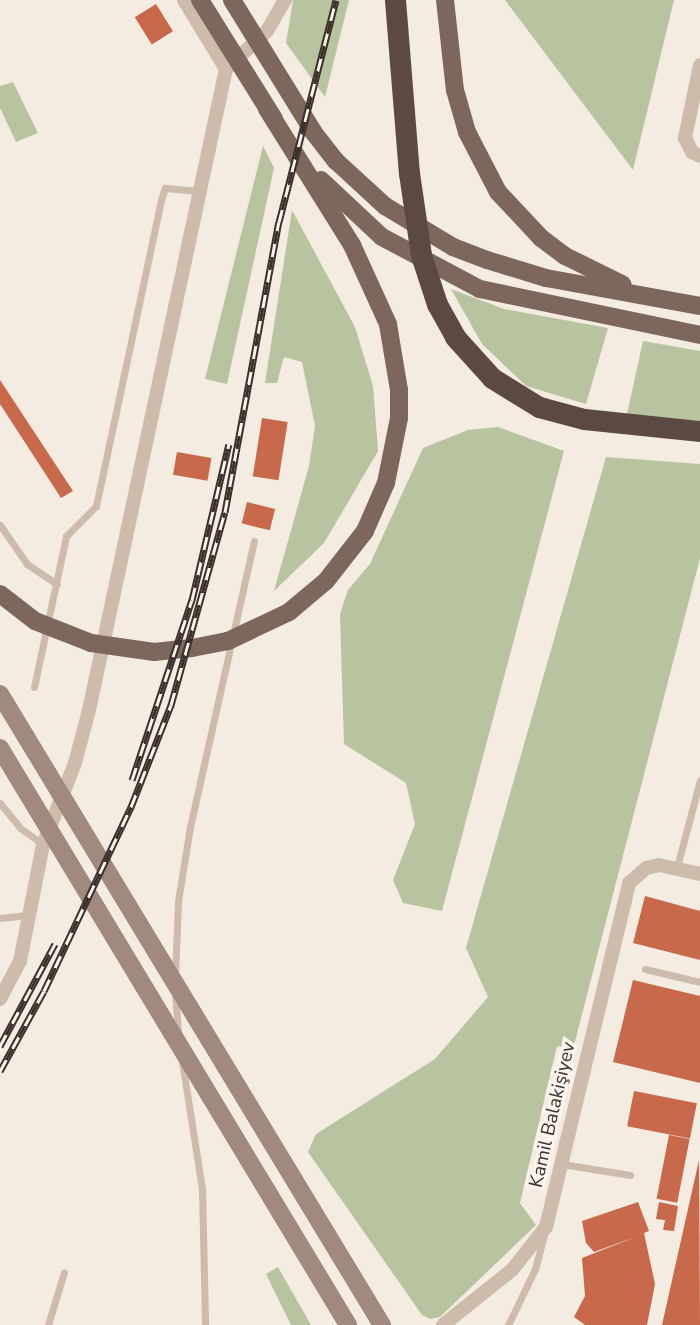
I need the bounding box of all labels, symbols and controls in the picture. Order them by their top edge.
street label: Kamil Balakişiyev [525,1040,581,1190]

